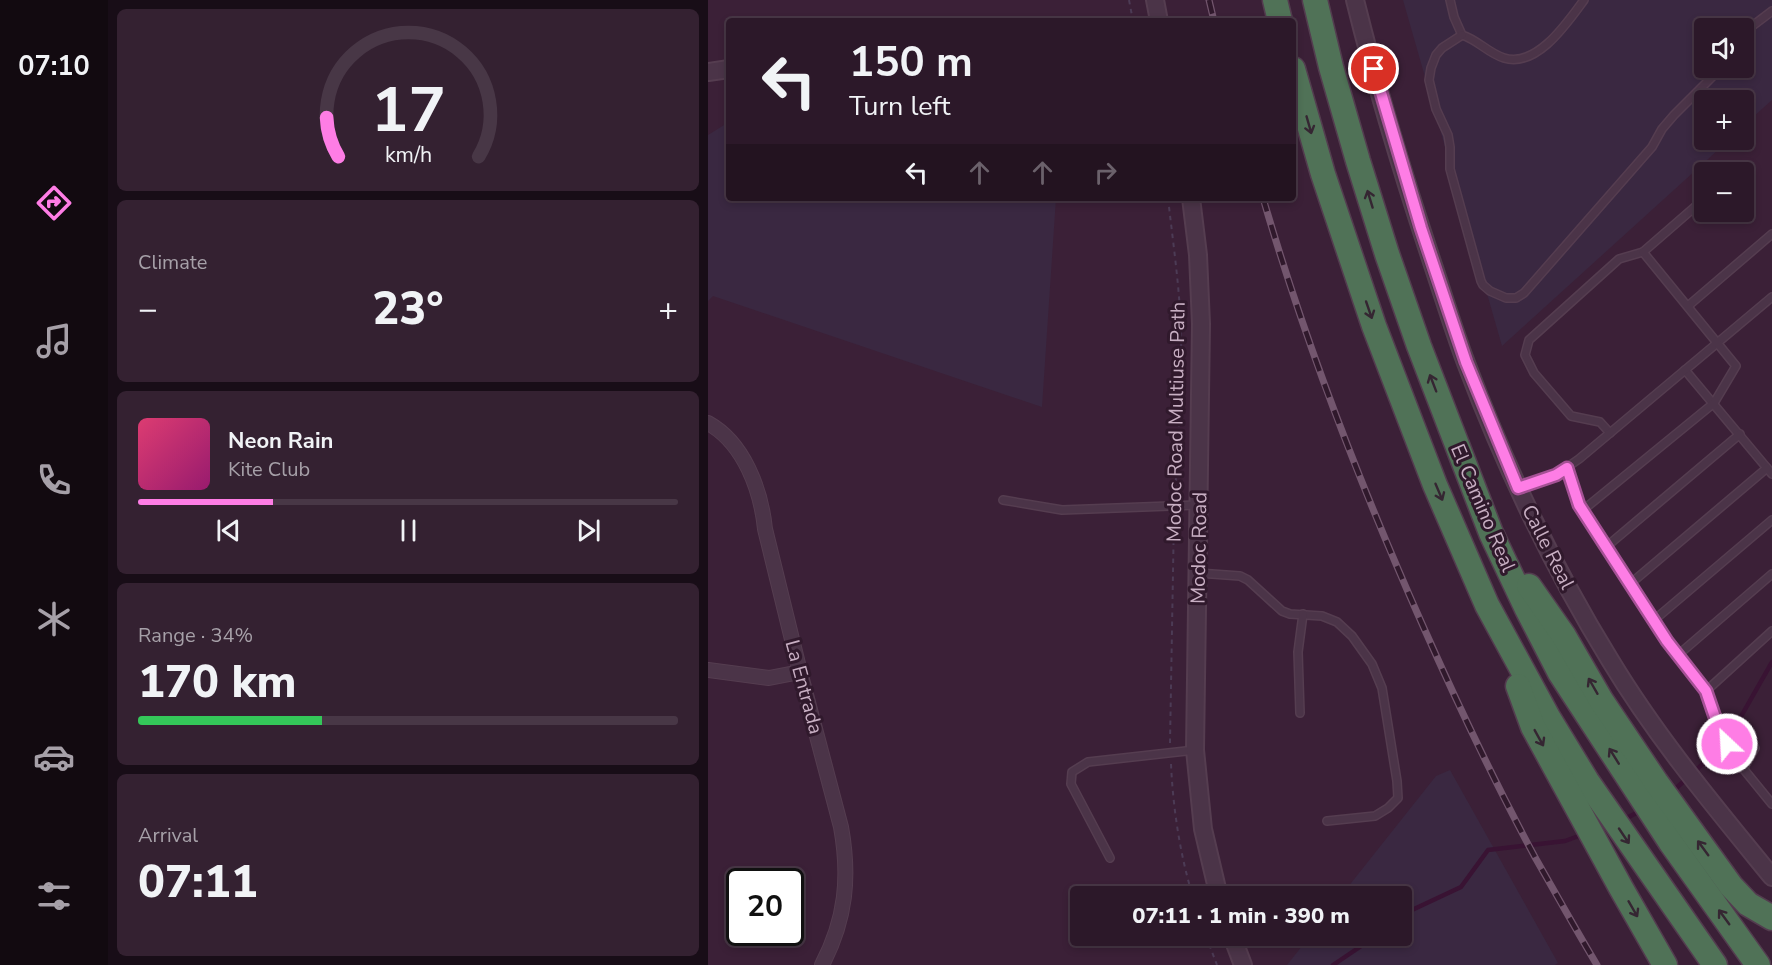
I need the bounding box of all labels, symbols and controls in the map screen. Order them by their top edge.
map controls [1694,18,1754,222]
button: sound [1694,18,1754,78]
text: 150 m [849,34,973,91]
icon: left [750,42,828,120]
pin [1348,43,1399,94]
text: 07:10 [18,48,90,85]
icon: arrive [1357,52,1390,85]
text: 17 [371,68,445,153]
text: Turn left [849,88,950,125]
button: + [1694,90,1754,150]
one-way arrow [1304,115,1315,134]
text: km/h [384,140,432,170]
icon: left [900,156,933,189]
icon: ahead [963,156,996,189]
icon: ahead [1026,156,1059,189]
icon: right [1089,156,1122,189]
button: − [1694,162,1754,222]
icon: directions [33,182,75,224]
one-way arrow [1363,190,1374,209]
text: Climate [138,249,207,276]
text: 23° [372,279,444,340]
text: − [138,287,158,332]
text: + [658,287,678,332]
one-way arrow [1365,300,1376,319]
street label: Modoc Road Multiuse Path [1160,302,1192,542]
icon: music [33,320,75,362]
one-way arrow [1426,374,1437,393]
text: Neon Rain [228,426,333,456]
street label: El Camino Real [1444,440,1522,576]
text: Kite Club [228,456,310,483]
icon: phone [33,459,75,501]
one-way arrow [1434,483,1445,501]
street label: Modoc Road [1185,492,1213,604]
street label: Calle Real [1515,500,1581,594]
icon: previous [212,514,245,547]
icon: pause [392,514,425,547]
icon: next [572,514,605,547]
icon: climate [33,598,75,640]
text: Range · 34% [138,622,253,649]
street label: La Entrada [778,637,830,737]
text: 170 km [138,652,297,713]
one-way arrow [1587,678,1598,696]
position arrow [1695,712,1759,776]
one-way arrow [1533,729,1545,746]
icon: car [33,736,75,778]
one-way arrow [1608,748,1620,765]
text: Arrival [138,822,198,849]
one-way arrow [1618,827,1630,843]
one-way arrow [1697,840,1709,856]
text: 07:11 [138,852,258,913]
speed limit sign: 20 [726,868,804,946]
icon: filters [33,875,75,917]
one-way arrow [1627,900,1639,917]
text: 07:11 · 1 min · 390 m [1132,901,1350,931]
one-way arrow [1718,910,1730,926]

